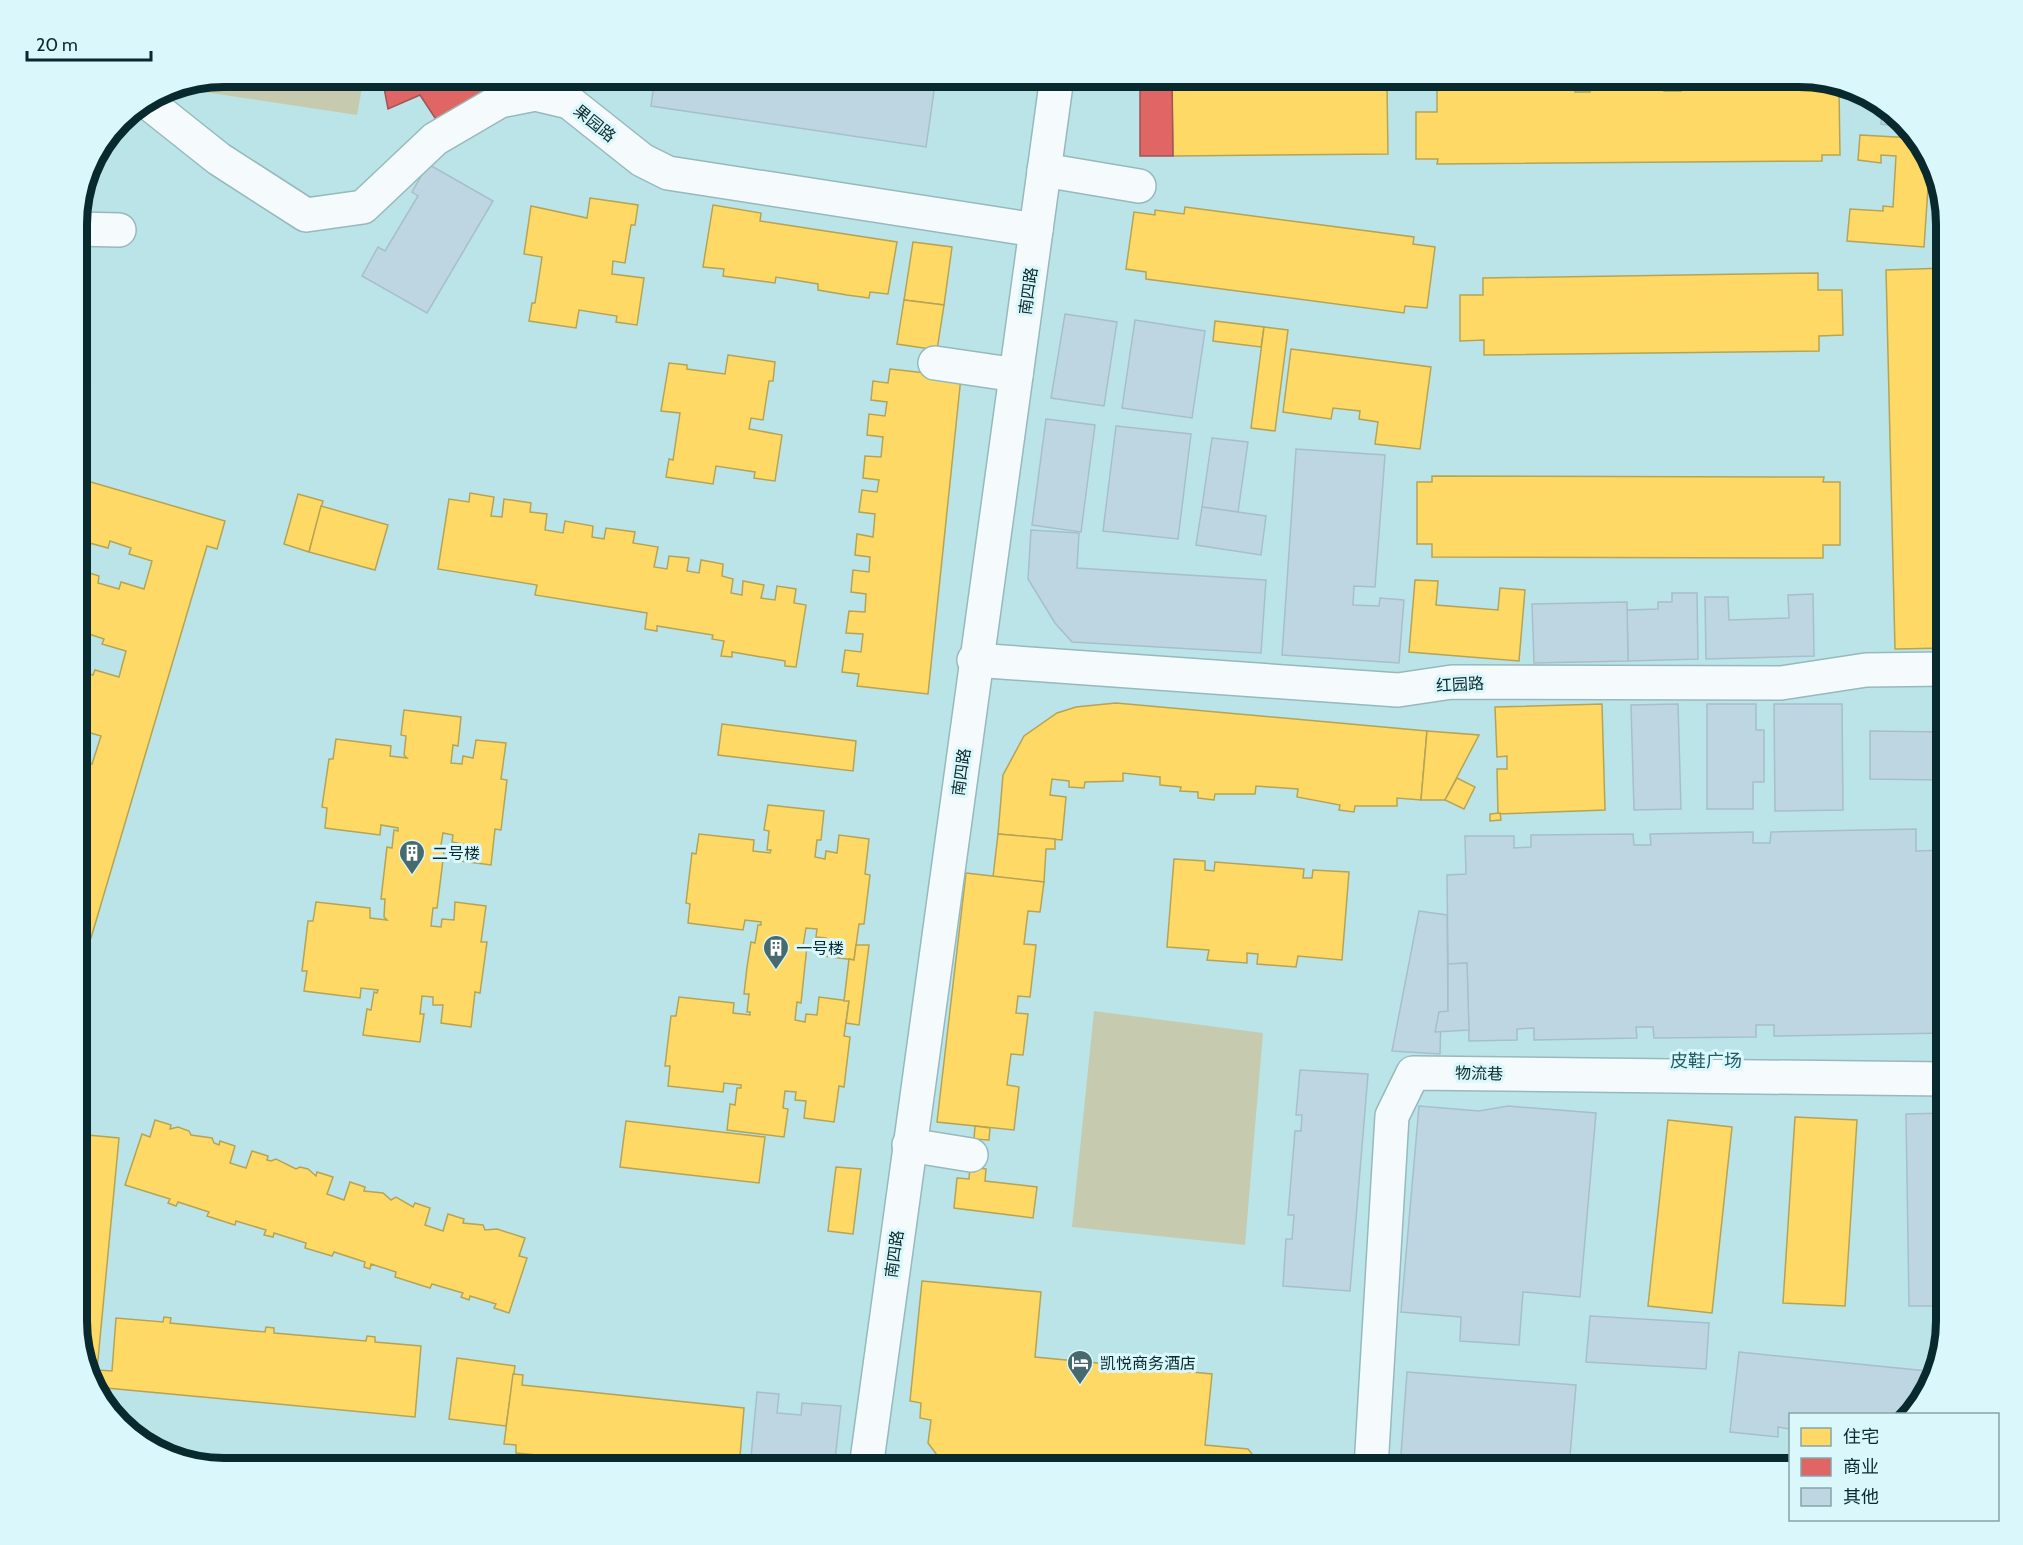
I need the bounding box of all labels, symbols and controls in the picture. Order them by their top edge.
scale bar [27,24,152,62]
text: 20 m [36,34,78,56]
street label: 果园路 [570,101,619,146]
street label: 南四路 [1016,266,1041,316]
street label: 红园路 [1436,674,1484,695]
street label: 南四路 [949,747,974,797]
building icon: 二号楼 [397,838,427,876]
place label: 二号楼 [432,844,480,863]
building icon: 一号楼 [761,933,791,971]
place label: 一号楼 [796,939,844,958]
district label: 皮鞋广场 [1670,1050,1742,1072]
street label: 物流巷 [1455,1064,1503,1083]
street label: 南四路 [882,1229,907,1279]
hotel icon: 凯悦商务酒店 [1065,1348,1095,1386]
place label: 凯悦商务酒店 [1100,1354,1196,1373]
legend [1789,1413,1999,1521]
text: 住宅 [1843,1426,1879,1448]
text: 商业 [1843,1456,1879,1478]
text: 其他 [1843,1486,1879,1508]

